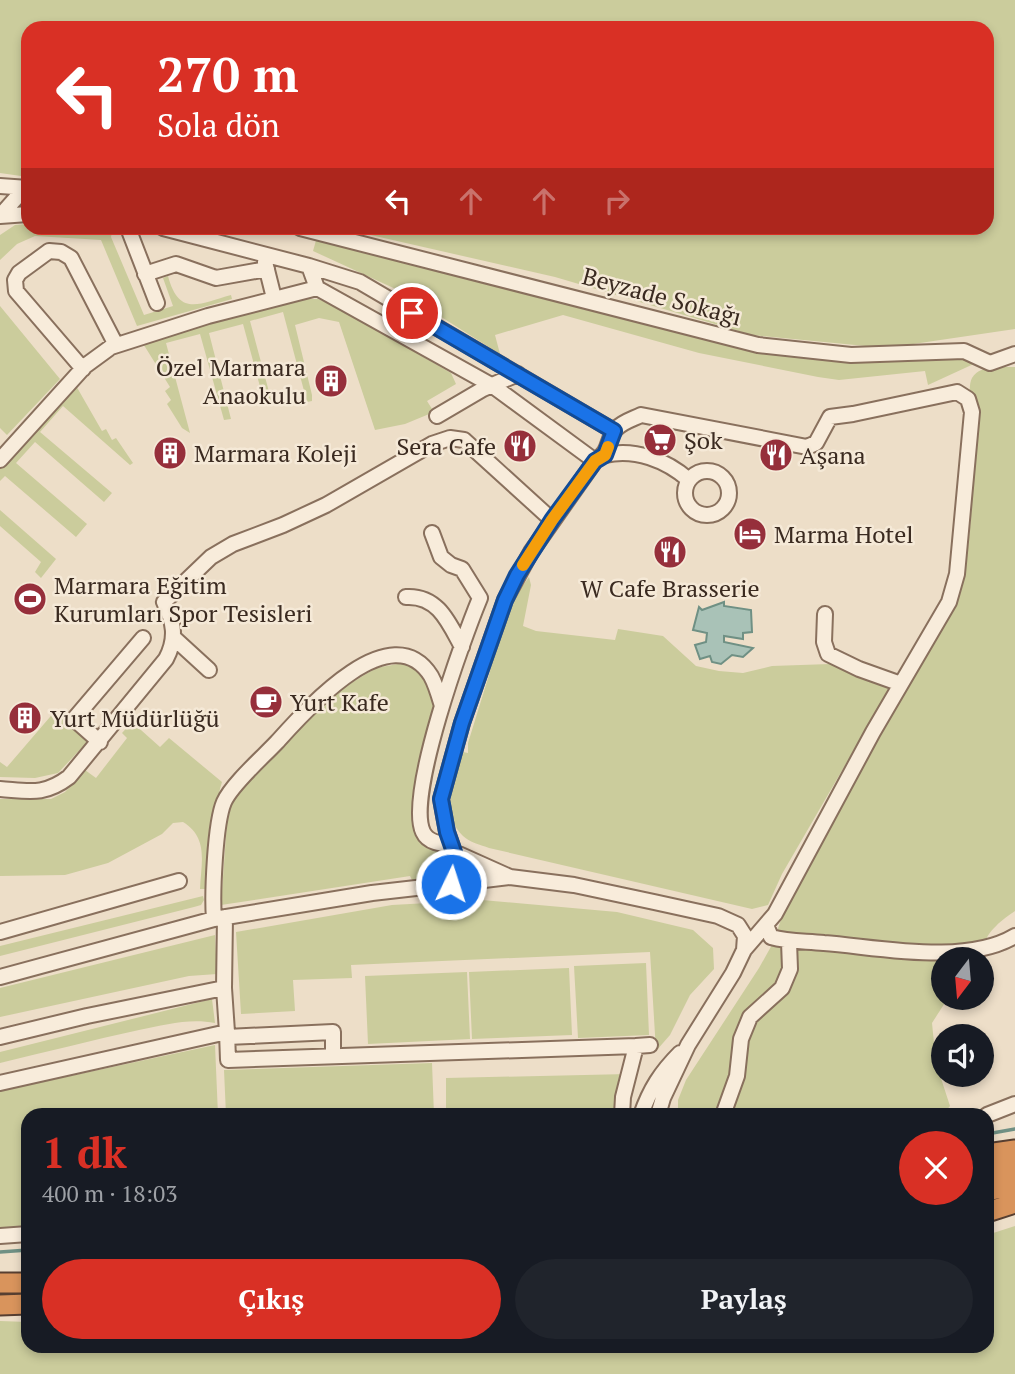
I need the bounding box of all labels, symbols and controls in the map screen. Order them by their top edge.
text: 270 m [157,41,299,106]
icon: left [42,49,133,140]
text: Sola dön [157,104,280,146]
icon: left [379,182,417,220]
icon: ahead [452,182,490,220]
icon: ahead [525,182,563,220]
icon: right [598,182,636,220]
street label: Beyzade Sokağı [579,259,745,333]
pin [382,283,442,343]
icon: arrive [393,294,431,332]
place label: Özel Marmara Anaokulu [156,351,306,411]
building icon: Özel Marmara Anaokulu [312,362,350,400]
supermarket icon: Şok [641,421,679,459]
place label: Şok [684,424,723,456]
restaurant icon: Sera Cafe [501,427,539,465]
place label: Sera Cafe [396,430,496,462]
building icon: Marmara Koleji [151,434,189,472]
restaurant icon: Aşana [757,436,795,474]
place label: Marmara Koleji [194,437,357,469]
place label: Aşana [800,439,866,471]
hotel icon: Marma Hotel [731,515,769,553]
place label: Marma Hotel [774,518,914,550]
restaurant icon: W Cafe Brasserie [651,533,689,571]
place label: Marmara Eğitim Kurumları Spor Tesisleri [54,569,313,629]
place label: W Cafe Brasserie [581,572,759,604]
sports icon: Marmara Eğitim Kurumları Spor Tesisleri [11,580,49,618]
cafe icon: Yurt Kafe [247,683,285,721]
place label: Yurt Kafe [290,686,389,718]
building icon: Yurt Müdürlüğü [6,699,44,737]
place label: Yurt Müdürlüğü [50,702,220,734]
position arrow [414,847,488,921]
north arrow [931,947,994,1010]
map controls [931,947,994,1087]
button: sound [931,1024,994,1087]
text: 1 dk [42,1124,127,1180]
button: close [899,1131,973,1205]
text: 400 m · 18:03 [42,1178,177,1209]
button: Çıkış [42,1259,501,1339]
button: Paylaş [515,1259,973,1339]

